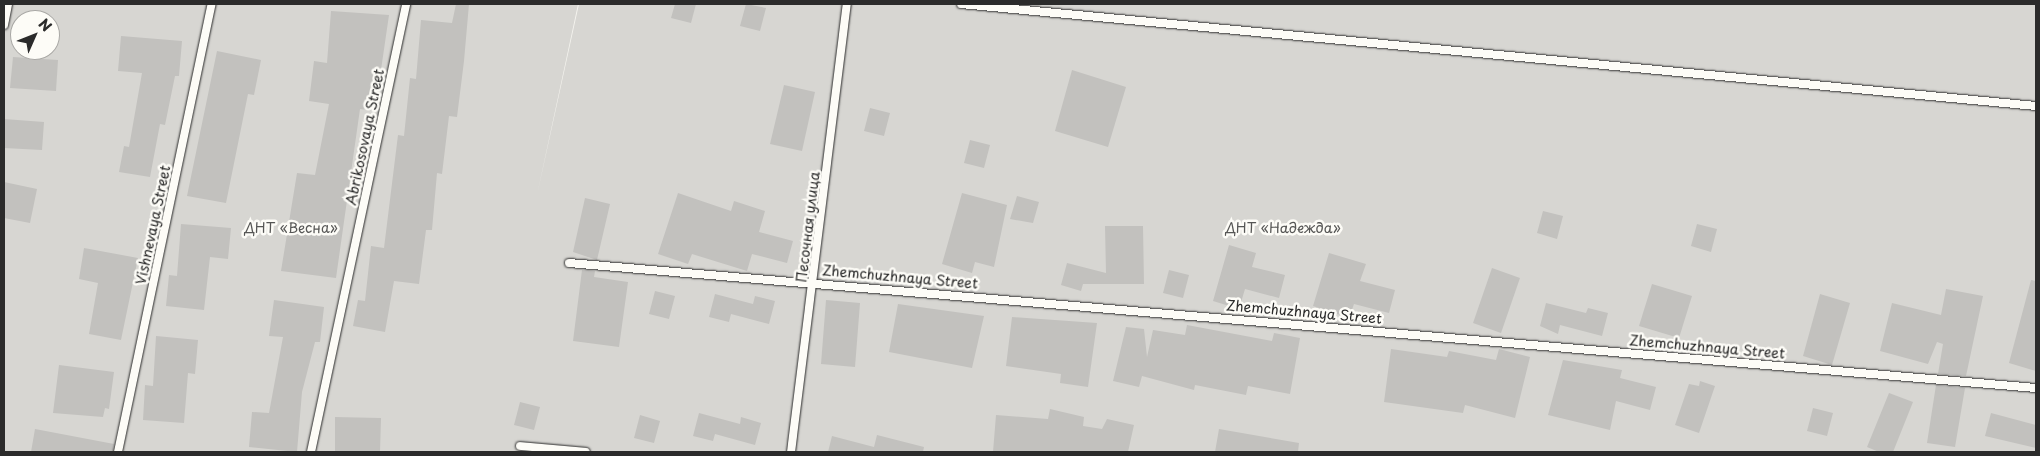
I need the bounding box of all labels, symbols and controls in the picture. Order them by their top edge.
north arrow [10,10,60,60]
text: N [34,14,57,36]
street label: Abrikosovaya Street [342,67,388,207]
street label: Vishnevaya Street [132,163,174,287]
street label: Песочная улица [793,170,823,284]
park label: ДНТ «Весна» [244,220,338,236]
park label: ДНТ «Надежда» [1225,220,1341,236]
street label: Zhemchuzhnaya Street [821,262,979,292]
street label: Zhemchuzhnaya Street [1225,297,1383,327]
street label: Zhemchuzhnaya Street [1628,332,1786,362]

